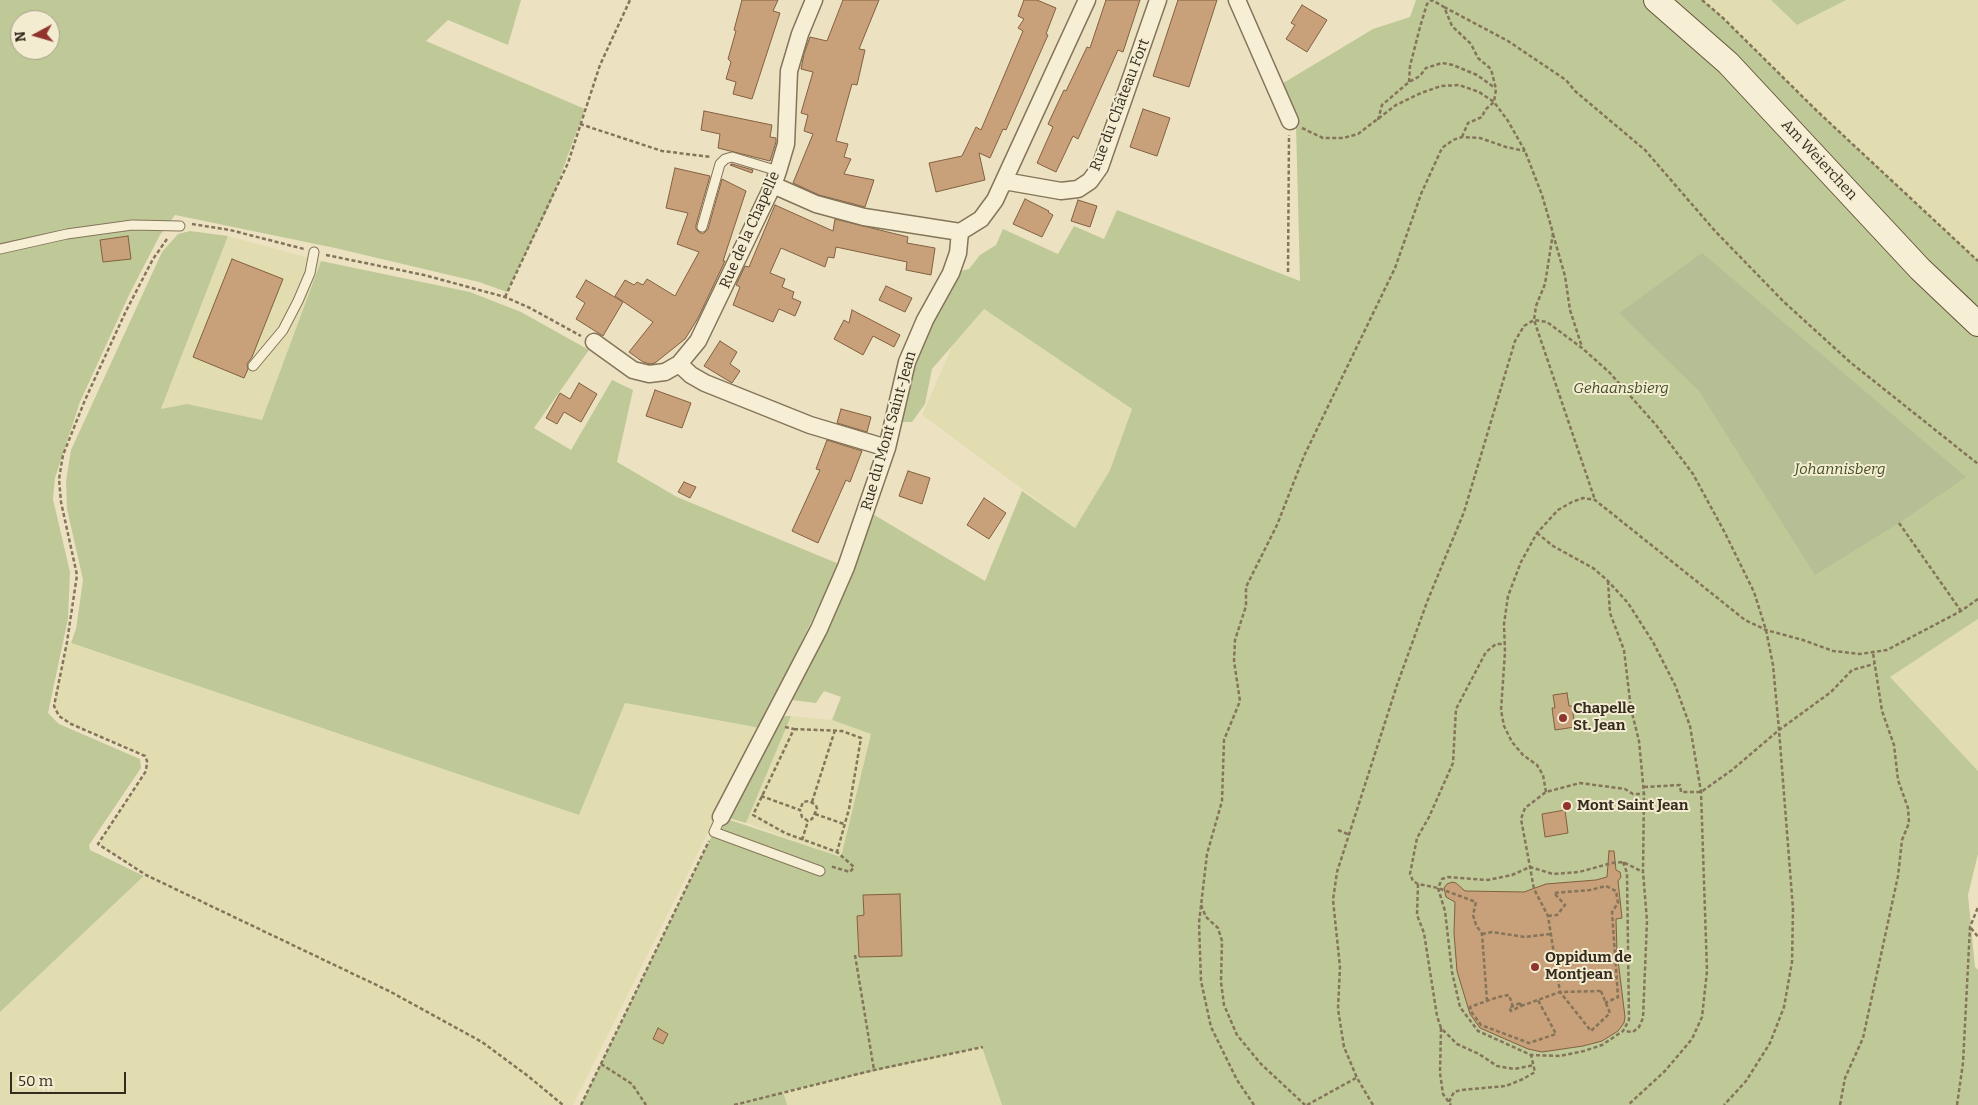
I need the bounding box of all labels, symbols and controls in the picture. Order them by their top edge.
north arrow [10,10,60,60]
text: N [12,30,30,43]
street label: Rue du Château Fort [1086,36,1154,174]
street label: Am Weierchen [1777,116,1861,204]
street label: Rue de la Chapelle [716,169,784,291]
street label: Rue du Mont Saint-Jean [858,349,920,513]
park label: Gehaansbierg [1573,380,1669,398]
park label: Johannisberg [1795,461,1885,479]
place label: Chapelle St. Jean [1573,700,1635,735]
marker: Chapelle St. Jean [1557,712,1569,724]
place label: Mont Saint Jean [1577,797,1688,815]
marker: Mont Saint Jean [1561,800,1573,812]
place label: Oppidum de Montjean [1545,949,1632,984]
marker: Oppidum de Montjean [1529,961,1541,973]
scale bar [12,1062,129,1094]
text: 50 m [18,1072,53,1090]

